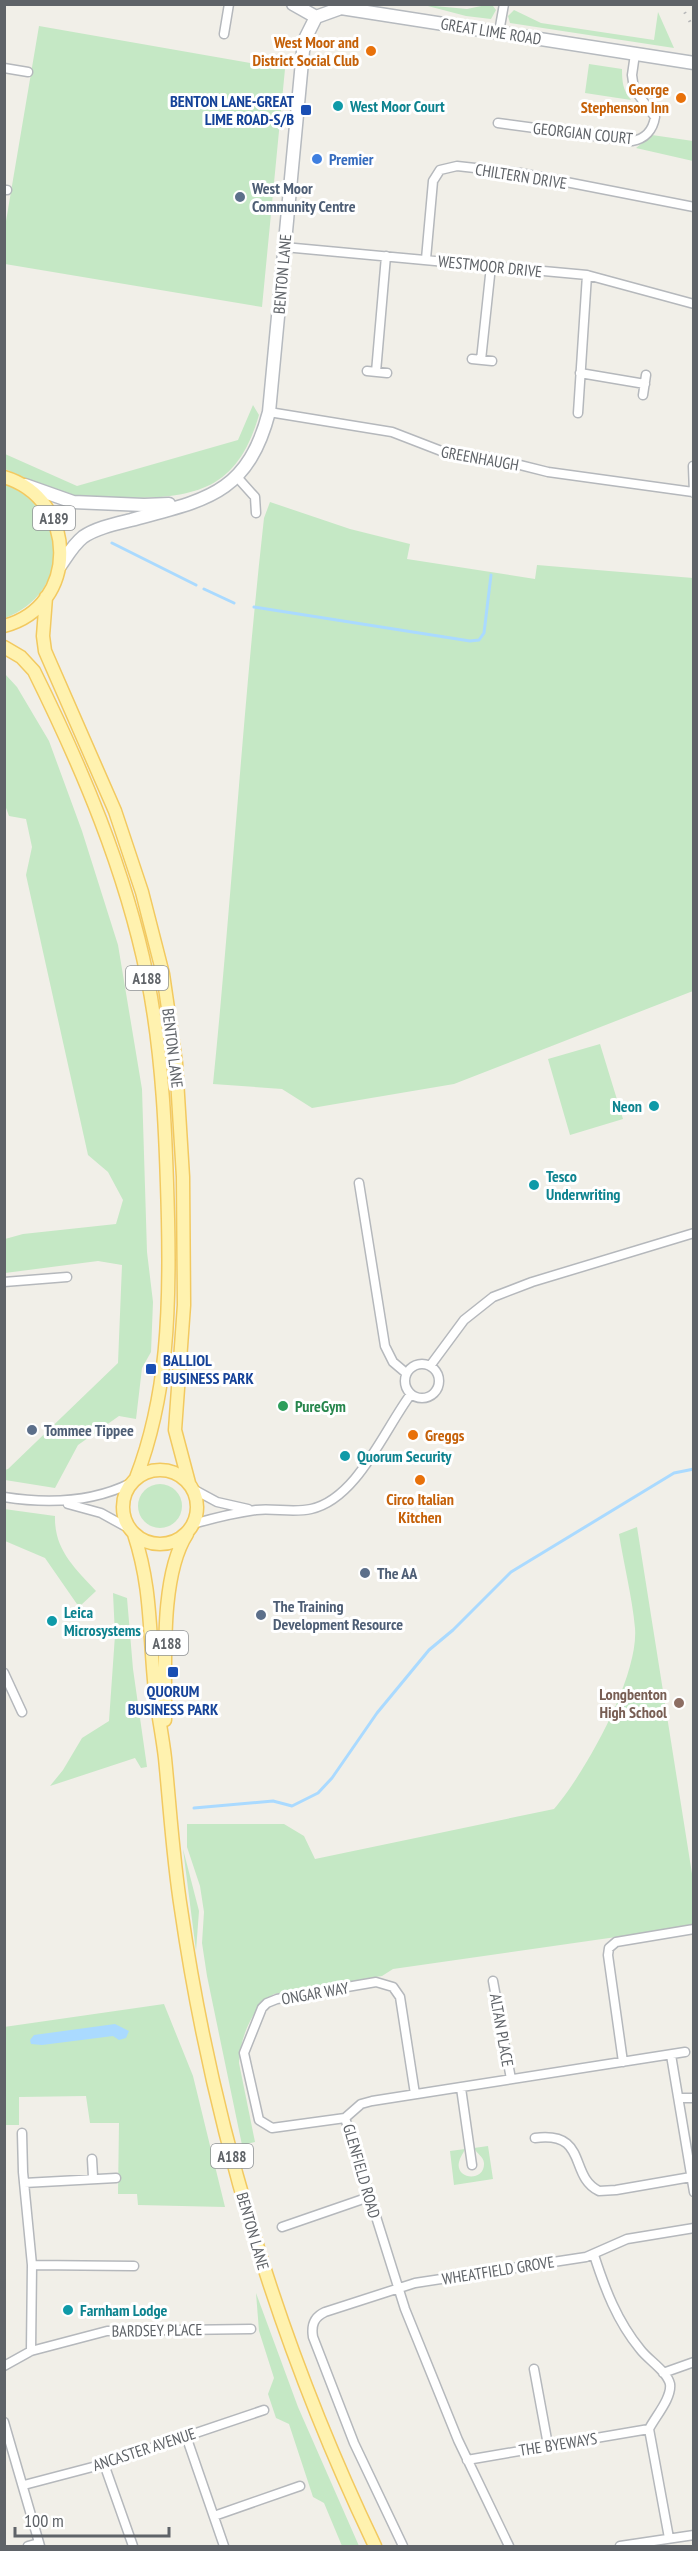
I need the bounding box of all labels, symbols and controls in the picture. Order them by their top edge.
street label: GREAT LIME ROAD [439,13,543,49]
place label: West Moor and District Social Club [252,32,359,70]
marker: West Moor and District Social Club [364,44,378,58]
place label: George Stephenson Inn [581,79,669,117]
place label: BENTON LANE-GREAT LIME ROAD-S/B [170,91,294,129]
marker: George Stephenson Inn [674,91,688,105]
place label: West Moor Court [349,96,445,116]
marker: West Moor Court [331,99,345,113]
marker: BENTON LANE-GREAT LIME ROAD-S/B [299,103,313,117]
street label: GEORGIAN COURT [532,118,634,148]
place label: Premier [329,149,374,169]
marker: Premier [310,152,324,166]
street label: CHILTERN DRIVE [474,159,568,193]
place label: West Moor Community Centre [251,178,356,216]
marker: West Moor Community Centre [233,190,247,204]
street label: BENTON LANE [269,233,295,315]
street label: WESTMOOR DRIVE [437,251,543,281]
street label: GREENHAUGH [439,441,521,475]
road number: A189 [33,506,75,530]
road number: A188 [126,966,168,990]
street label: BENTON LANE [158,1007,188,1089]
place label: Neon [612,1096,642,1116]
marker: Neon [647,1099,661,1113]
place label: Tesco Underwriting [546,1166,620,1204]
marker: Tesco Underwriting [527,1178,541,1192]
place label: BALLIOL BUSINESS PARK [163,1350,254,1388]
marker: BALLIOL BUSINESS PARK [144,1362,158,1376]
place label: PureGym [295,1396,346,1416]
marker: PureGym [276,1399,290,1413]
place label: Tommee Tippee [44,1420,134,1440]
marker: Tommee Tippee [25,1423,39,1437]
place label: Greggs [425,1425,465,1445]
marker: Greggs [406,1428,420,1442]
place label: Quorum Security [357,1446,452,1466]
marker: Quorum Security [338,1449,352,1463]
marker: Circo Italian Kitchen [413,1473,427,1487]
place label: Circo Italian Kitchen [386,1489,454,1527]
place label: The AA [377,1563,418,1583]
marker: The AA [358,1566,372,1580]
place label: The Training Development Resource [273,1596,403,1634]
place label: Leica Microsystems [64,1602,141,1640]
marker: The Training Development Resource [254,1608,268,1622]
marker: Leica Microsystems [45,1614,59,1628]
road number: A188 [146,1631,188,1655]
marker: QUORUM BUSINESS PARK [166,1665,180,1679]
place label: QUORUM BUSINESS PARK [128,1681,219,1719]
place label: Longbenton High School [599,1684,667,1722]
marker: Longbenton High School [672,1696,686,1710]
street label: ONGAR WAY [280,1977,351,2009]
street label: ALTAN PLACE [486,1992,518,2068]
street label: GLENFIELD ROAD [339,2121,385,2221]
road number: A188 [211,2144,253,2168]
street label: BENTON LANE [232,2190,274,2272]
street label: WHEATFIELD GROVE [440,2251,556,2289]
place label: Farnham Lodge [80,2300,168,2320]
marker: Farnham Lodge [61,2303,75,2317]
street label: BARDSEY PLACE [112,2319,203,2341]
street label: ANCASTER AVENUE [90,2423,198,2475]
street label: THE BYEWAYS [518,2428,599,2460]
scale bar [15,2500,170,2538]
text: 100 m [24,2509,64,2532]

